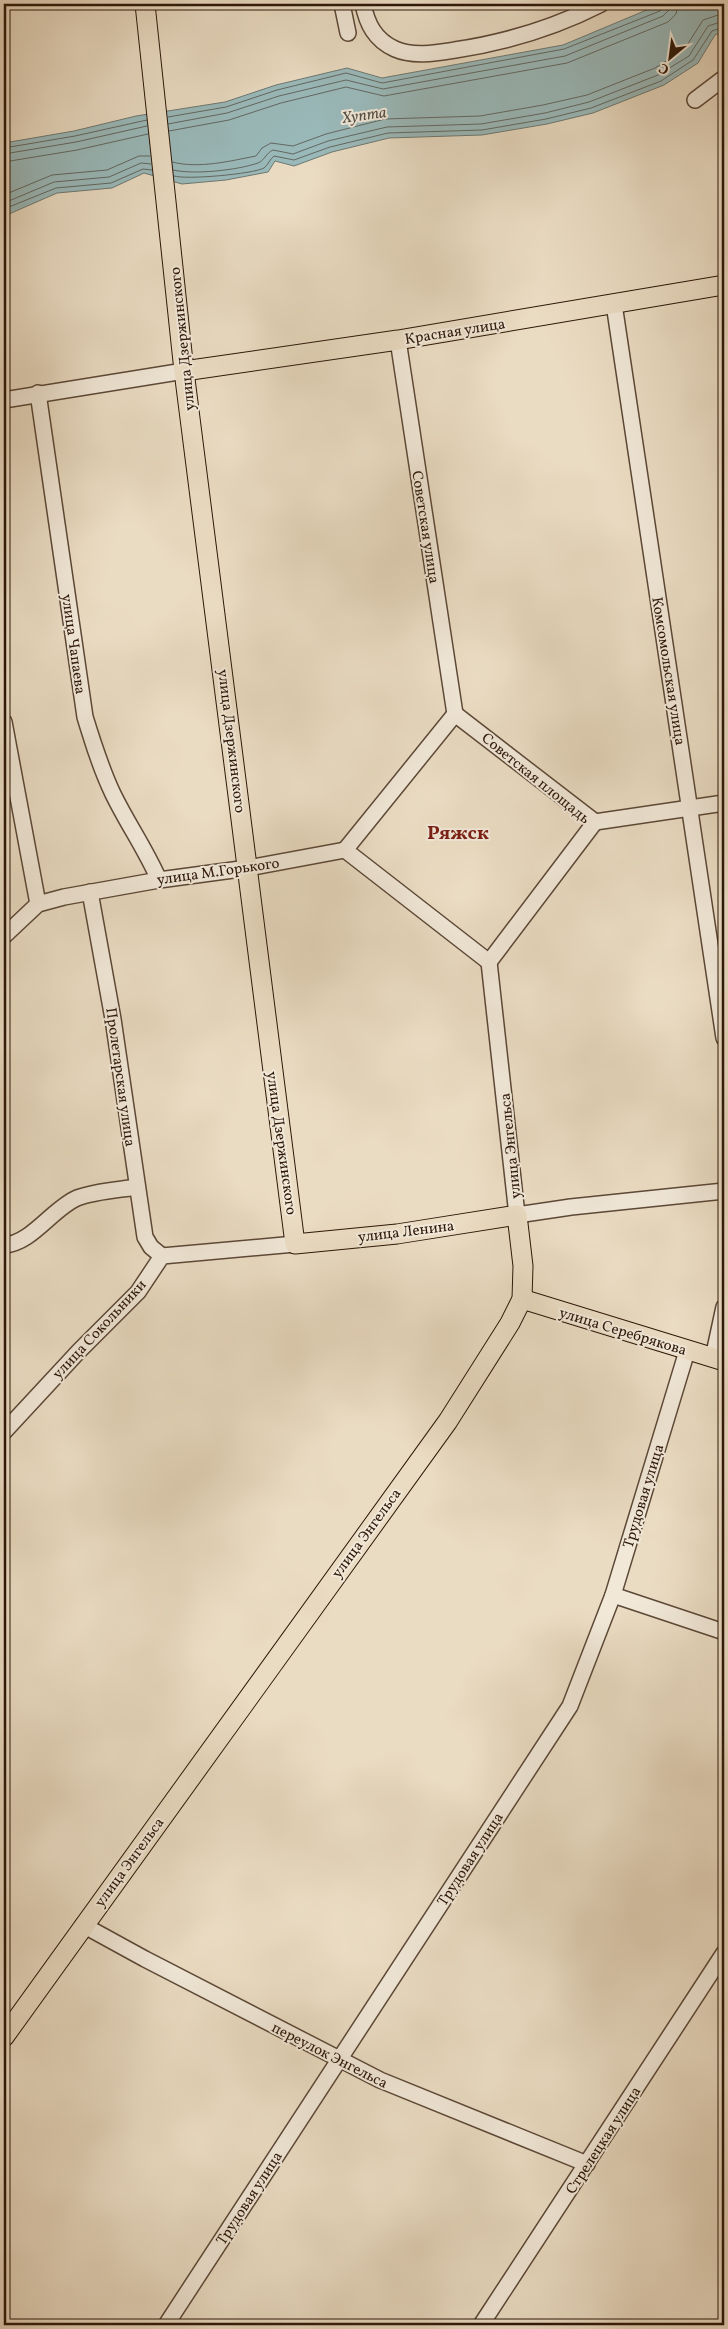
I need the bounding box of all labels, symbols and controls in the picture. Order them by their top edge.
north arrow [646,32,696,82]
text: С [656,58,673,79]
water label: Хупта [340,102,388,130]
street label: улица Дзержинского [165,266,201,412]
street label: Красная улица [403,314,507,351]
street label: Советская улица [405,469,444,585]
street label: улица Чапаева [55,593,90,696]
street label: Комсомольская улица [645,595,690,747]
street label: улица Дзержинского [211,668,250,814]
street label: Советская площадь [476,729,594,830]
district label: Ряжск [427,820,489,848]
street label: улица М.Горького [156,853,281,891]
street label: Пролетарская улица [99,1006,140,1148]
street label: улица Дзержинского [260,1070,301,1216]
street label: улица Энгельса [495,1092,527,1200]
street label: улица Ленина [357,1216,456,1249]
street label: улица Сокольники [48,1276,152,1384]
street label: улица Серебрякова [556,1303,689,1362]
street label: Трудовая улица [619,1442,670,1551]
street label: улица Энгельса [327,1485,407,1583]
street label: Трудовая улица [433,1809,509,1911]
street label: улица Энгельса [90,1814,170,1912]
street label: переулок Энгельса [268,2018,391,2095]
street label: Стрелецкая улица [561,2083,647,2199]
street label: Трудовая улица [212,2148,288,2250]

